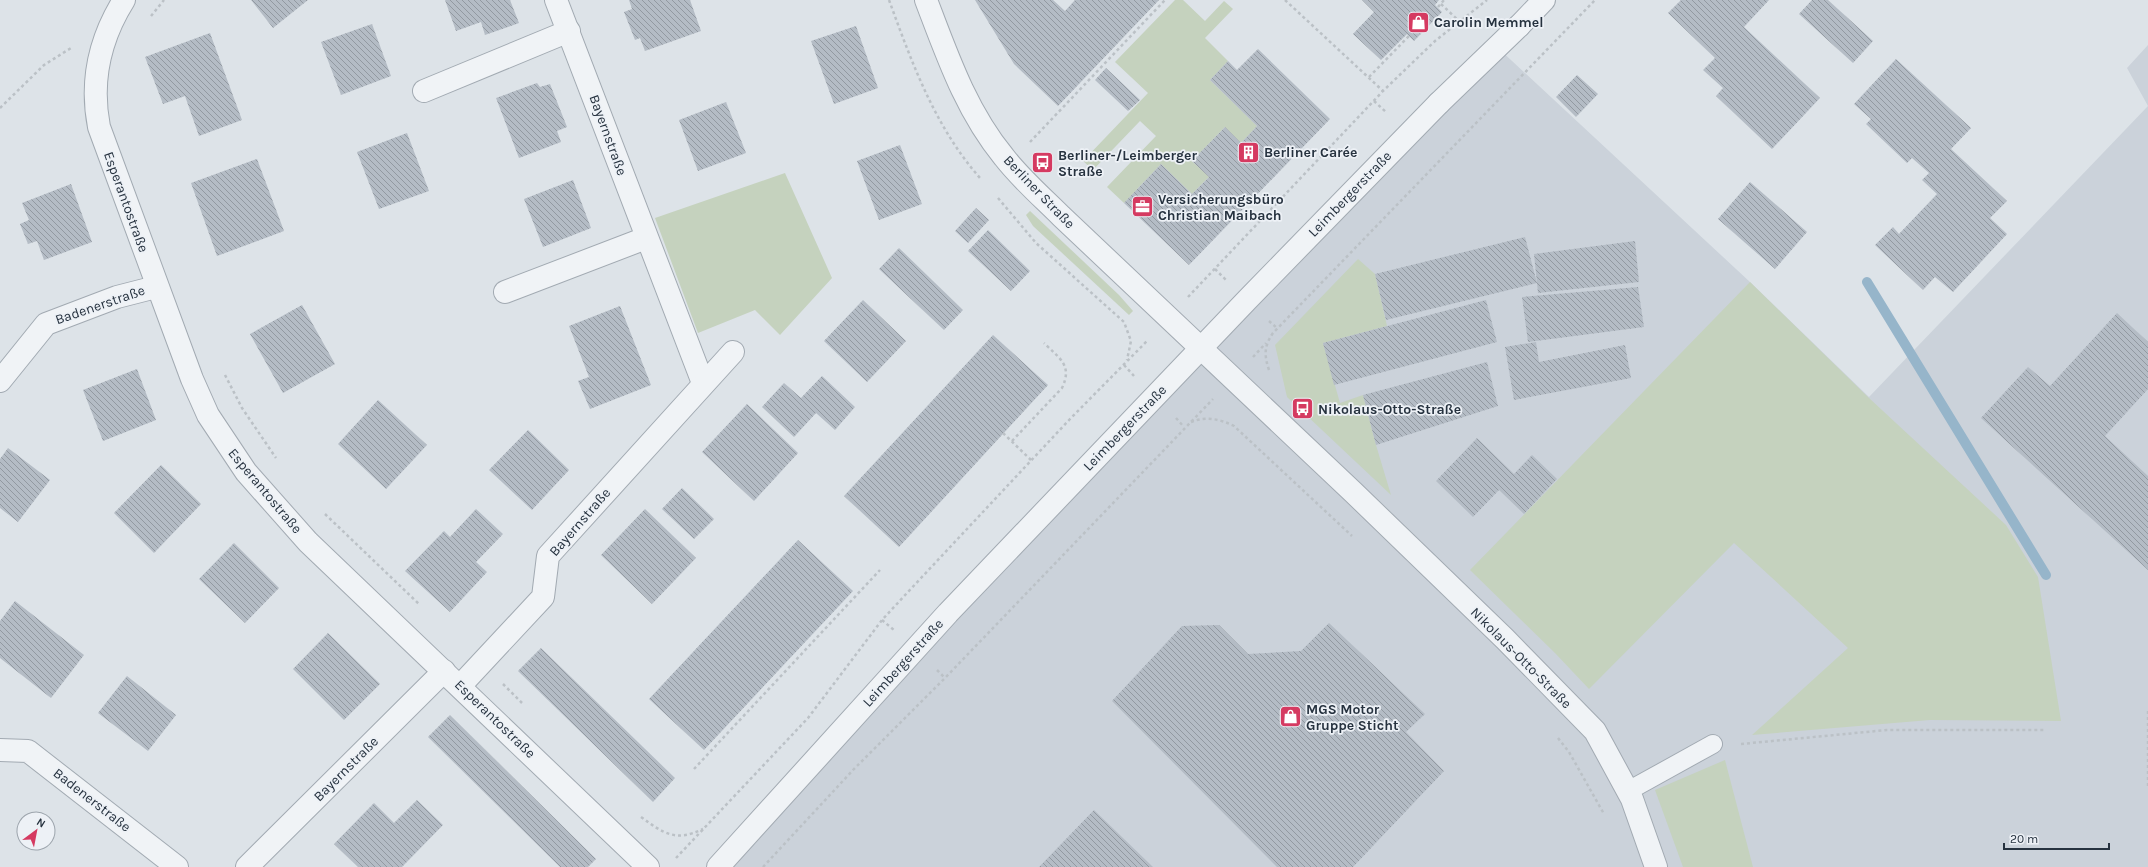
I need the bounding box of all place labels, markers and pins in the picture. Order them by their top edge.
shop icon: Carolin Memmel [1405,9,1431,35]
place label: Carolin Memmel [1434,14,1544,31]
building icon: Berliner Carée [1236,139,1262,165]
place label: Berliner Carée [1264,144,1357,161]
place label: Berliner-/Leimberger Straße [1058,147,1197,180]
bus stop icon: Berliner-/Leimberger Straße [1029,150,1055,176]
place label: Versicherungsbüro Christian Maibach [1158,191,1284,224]
office icon: Versicherungsbüro Christian Maibach [1129,194,1155,220]
bus stop icon: Nikolaus-Otto-Straße [1290,396,1316,422]
place label: Nikolaus-Otto-Straße [1318,401,1461,418]
place label: MGS Motor Gruppe Sticht [1306,701,1399,734]
shop icon: MGS Motor Gruppe Sticht [1278,704,1304,730]

